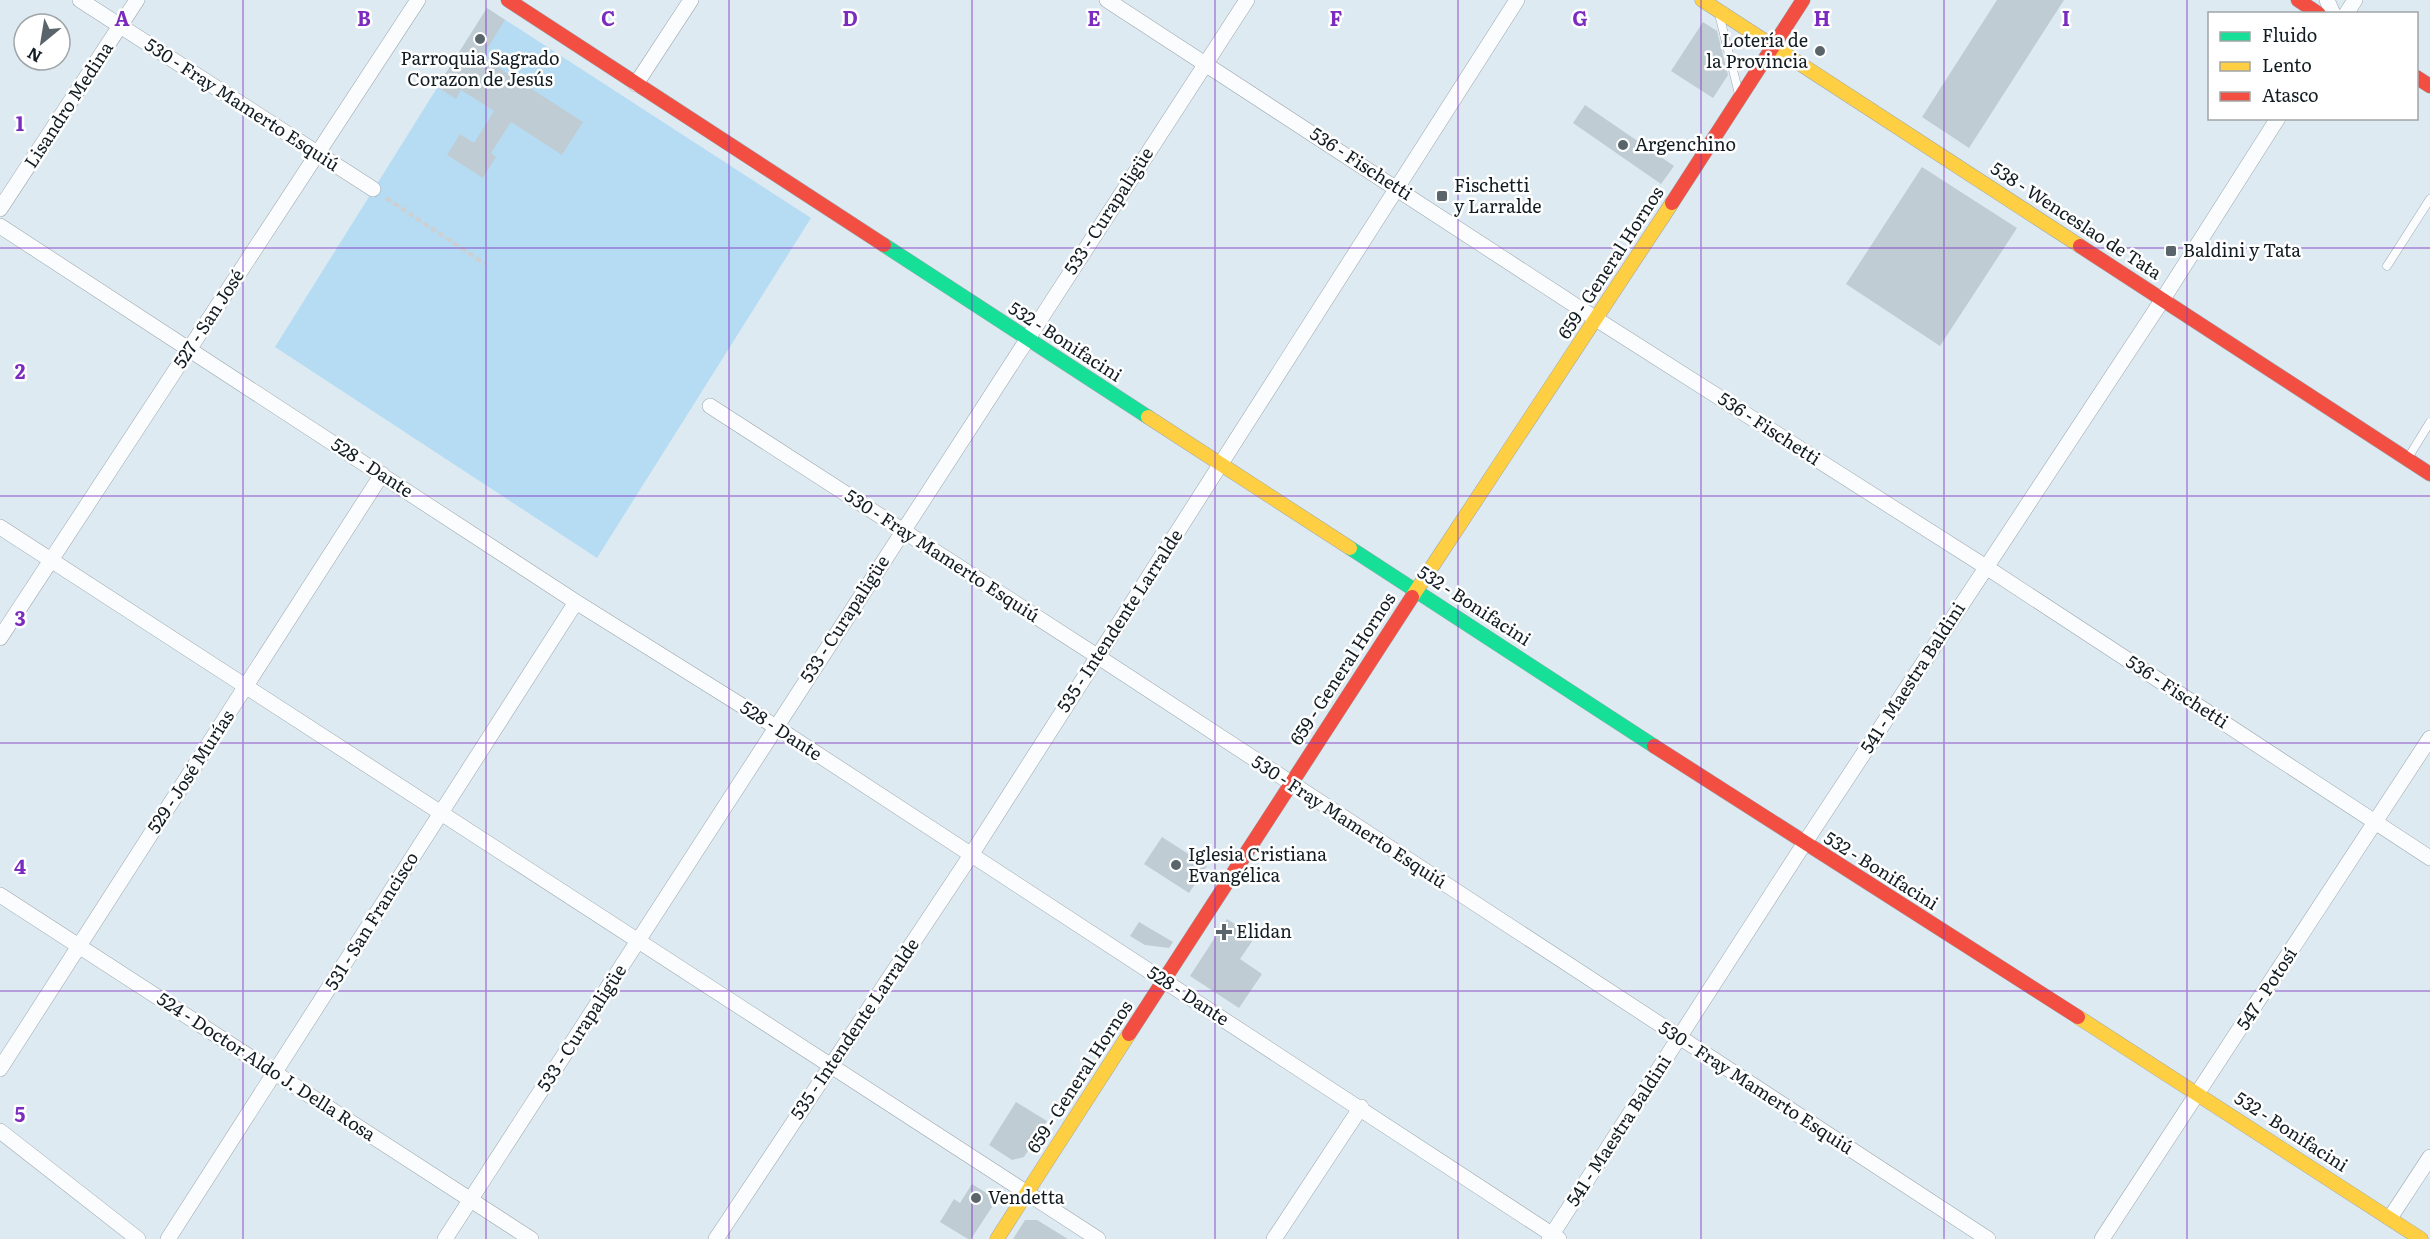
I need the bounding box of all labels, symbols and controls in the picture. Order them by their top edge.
text: A [114,2,130,32]
text: B [357,2,371,32]
text: C [601,2,615,32]
text: D [842,2,858,32]
text: E [1087,2,1101,32]
text: F [1330,2,1343,32]
text: G [1572,2,1588,32]
text: H [1814,2,1830,32]
text: I [2062,2,2070,32]
north arrow [12,12,72,72]
legend [2208,12,2418,120]
text: Fluido [2262,21,2317,48]
place label: Lotería de la Provincia [1706,26,1808,74]
street label: 530 - Fray Mamerto Esquiú [140,30,346,177]
marker: Parroquia Sagrado Corazon de Jesús [473,32,487,46]
street label: Lisandro Medina [17,35,119,173]
text: N [22,42,46,70]
place label: Parroquia Sagrado Corazon de Jesús [401,44,559,92]
marker: Lotería de la Provincia [1813,44,1827,58]
text: Lento [2262,51,2312,78]
text: Atasco [2262,81,2319,108]
text: 1 [16,107,24,137]
street label: 536 - Fischetti [1305,119,1418,206]
place label: Argenchino [1635,130,1736,157]
marker: Argenchino [1616,138,1630,152]
street label: 533 - Curapaligüe [1056,141,1159,279]
street label: 538 - Wenceslao de Tata [1986,154,2168,285]
place label: Fischetti y Larralde [1454,171,1542,219]
street label: 659 - General Hornos [1550,180,1669,344]
marker: Fischetti y Larralde [1435,189,1449,203]
place label: Baldini y Tata [2183,236,2301,263]
marker: Baldini y Tata [2164,244,2178,258]
street label: 527 - San José [166,263,250,373]
street label: 532 - Bonifacini [1004,294,1128,388]
text: 2 [15,355,26,385]
street label: 536 - Fischetti [1713,384,1826,471]
street label: 528 - Dante [327,430,419,503]
street label: 530 - Fray Mamerto Esquiú [840,481,1046,628]
street label: 535 - Intendente Larralde [1049,523,1188,717]
street label: 533 - Curapaligüe [792,549,895,687]
street label: 532 - Bonifacini [1413,558,1537,652]
street label: 659 - General Hornos [1282,586,1401,750]
street label: 541 - Maestra Baldini [1853,596,1971,758]
text: 3 [14,602,26,632]
street label: 536 - Fischetti [2121,647,2234,734]
street label: 528 - Dante [736,693,828,766]
street label: 529 - José Murías [140,704,240,838]
street label: 530 - Fray Mamerto Esquiú [1247,747,1453,894]
street label: 532 - Bonifacini [1819,824,1944,916]
place label: Iglesia Cristiana Evangélica [1188,840,1327,888]
street label: 531 - San Francisco [317,846,424,995]
text: 4 [14,850,26,880]
marker: Iglesia Cristiana Evangélica [1169,858,1183,872]
place label: Elidan [1236,917,1292,944]
marker: Elidan [1217,925,1231,939]
street label: 535 - Intendente Larralde [783,932,925,1124]
street label: 547 - Potosí [2229,941,2303,1035]
street label: 533 - Curapaligüe [529,958,632,1096]
street label: 528 - Dante [1143,958,1235,1031]
street label: 524 - Doctor Aldo J. Della Rosa [152,985,382,1147]
street label: 659 - General Hornos [1019,994,1138,1158]
street label: 530 - Fray Mamerto Esquiú [1654,1013,1860,1160]
street label: 541 - Maestra Baldini [1559,1049,1677,1211]
street label: 532 - Bonifacini [2230,1084,2354,1178]
text: 5 [15,1098,26,1128]
place label: Vendetta [988,1183,1065,1210]
marker: Vendetta [969,1191,983,1205]

